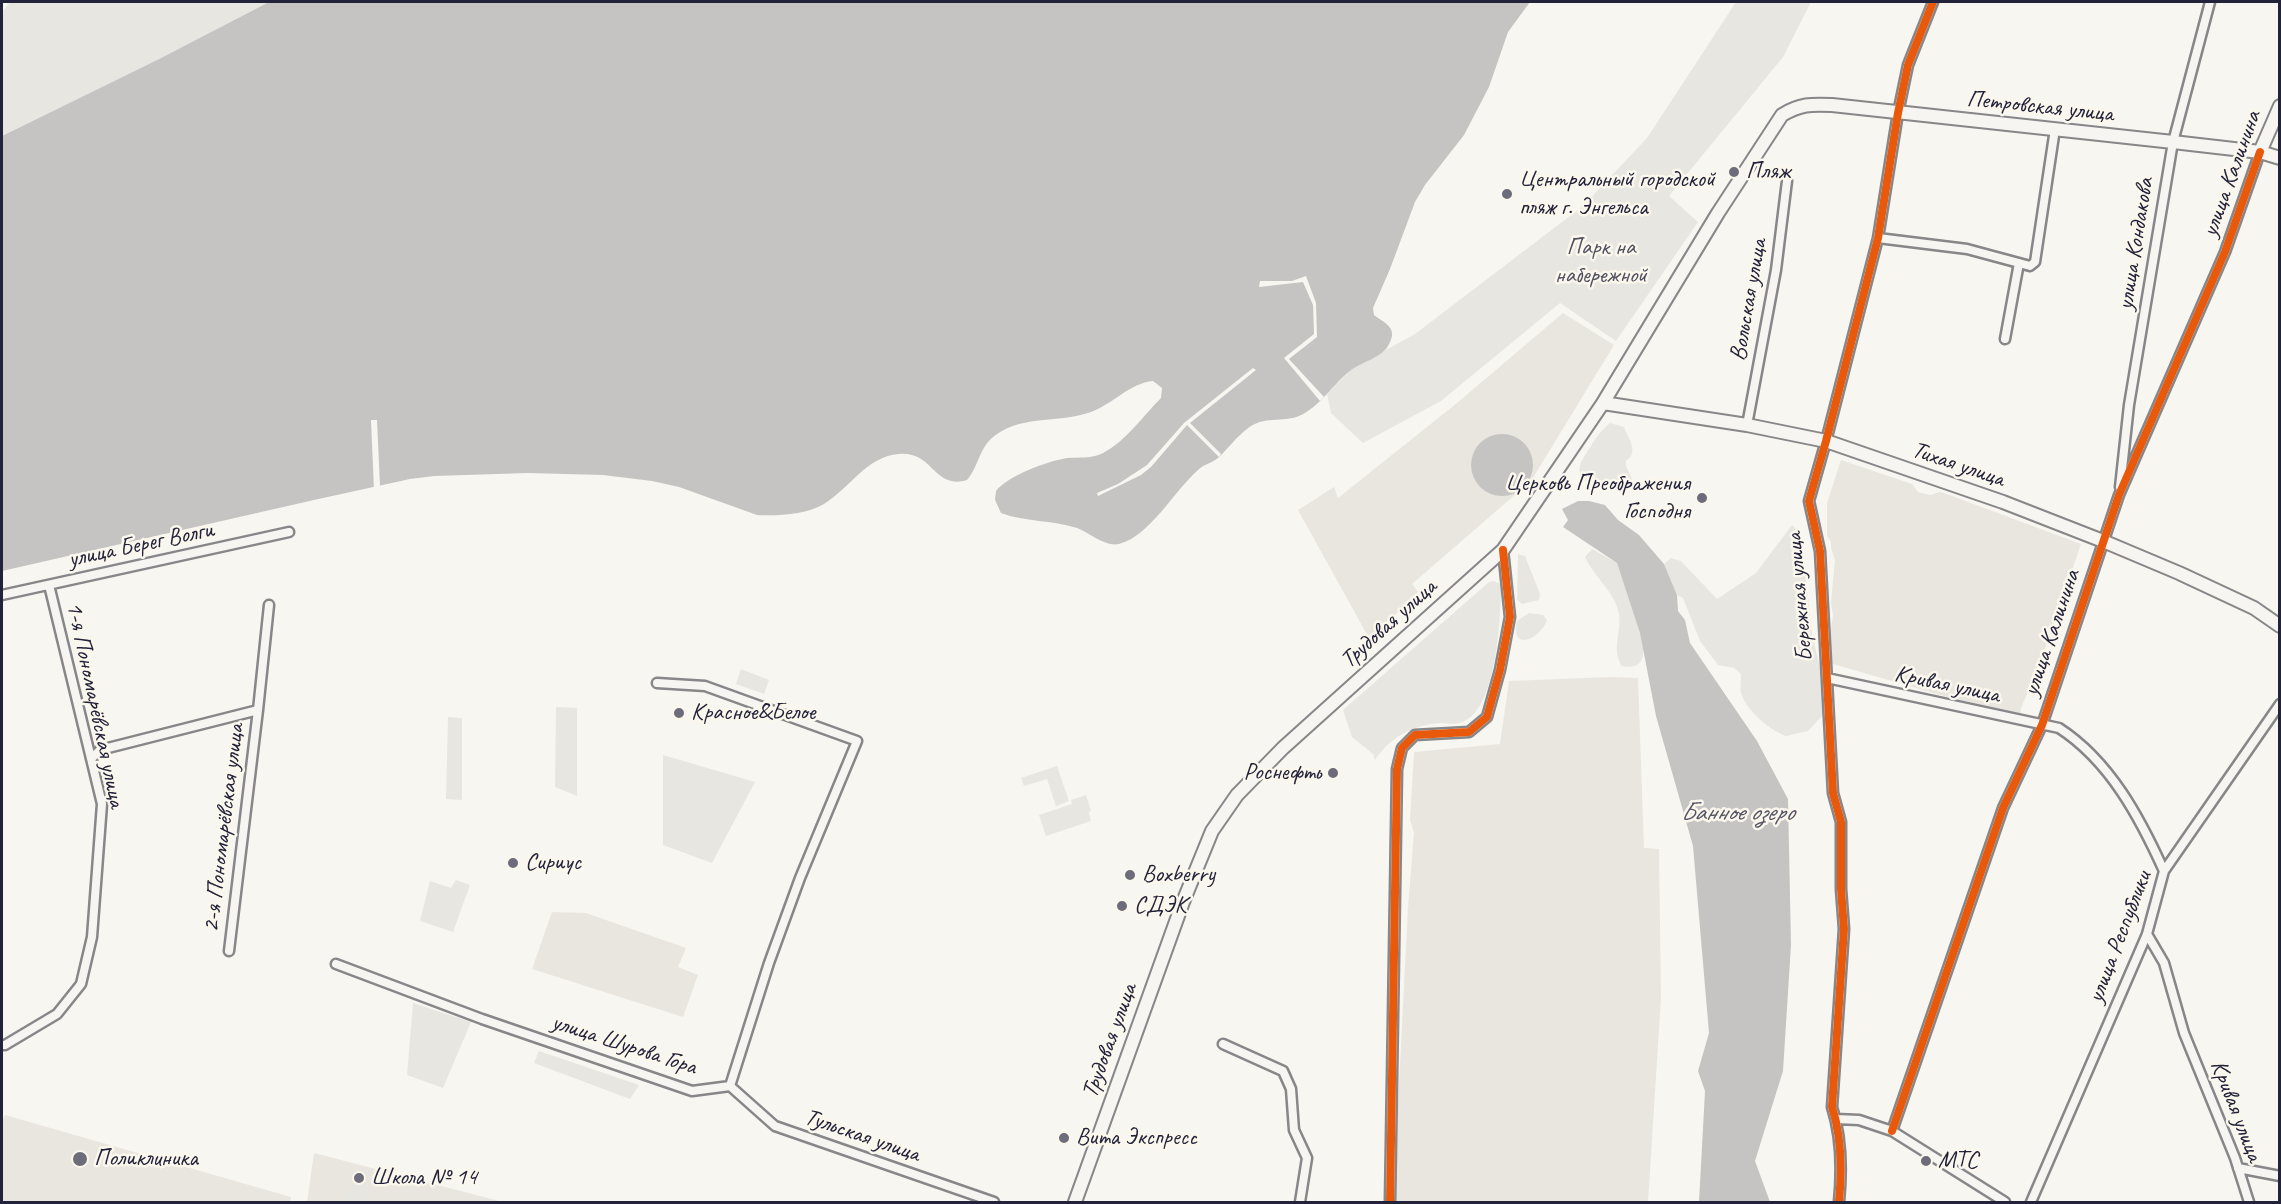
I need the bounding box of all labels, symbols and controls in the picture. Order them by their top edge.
street label: Петровская улица [1965,85,2115,129]
street label: улица Калинина [2196,107,2268,241]
place label: Пляж [1746,158,1790,186]
marker: Пляж [1727,165,1741,179]
place label: Центральный городской пляж г. Энгельса [1519,166,1715,222]
street label: улица Кондакова [2111,176,2161,312]
marker: Центральный городской пляж г. Энгельса [1500,187,1514,201]
park label: Парк на набережной [1555,234,1647,290]
street label: Вольская улица [1724,237,1774,363]
street label: Тихая улица [1908,436,2008,494]
place label: Церковь Преображения Господня [1505,470,1690,526]
marker: Церковь Преображения Господня [1695,491,1709,505]
street label: улица Берег Волги [66,516,216,574]
street label: Бережная улица [1780,531,1820,663]
street label: улица Калинина [2017,566,2087,700]
street label: Трудовая улица [1335,573,1443,675]
street label: 1-я Пономарёвская улица [59,600,131,810]
street label: Кривая улица [1892,660,2002,710]
place label: Красное&Белое [691,699,815,727]
marker: Красное&Белое [672,706,686,720]
street label: 2-я Пономарёвская улица [197,722,251,934]
place label: Роснефть [1243,759,1321,787]
marker: Роснефть [1326,766,1340,780]
water label: Банное озеро [1680,797,1794,829]
place label: Сириус [525,849,581,877]
marker: Сириус [506,856,520,870]
place label: Boxberry [1142,861,1215,889]
street label: улица Республики [2082,867,2158,1007]
marker: Boxberry [1123,868,1137,882]
place label: СДЭК [1134,892,1187,920]
marker: СДЭК [1115,899,1129,913]
street label: Трудовая улица [1076,980,1144,1102]
street label: улица Шурова Гора [548,1008,700,1082]
street label: Кривая улица [2203,1056,2269,1166]
street label: Тульская улица [801,1103,923,1169]
place label: Вита Экспресс [1076,1124,1197,1152]
marker: Вита Экспресс [1057,1131,1071,1145]
place label: Поликлиника [94,1145,198,1173]
place label: МТС [1938,1147,1978,1175]
marker: Поликлиника [71,1150,89,1168]
marker: МТС [1919,1154,1933,1168]
place label: Школа № 14 [371,1164,477,1192]
marker: Школа № 14 [352,1171,366,1185]

